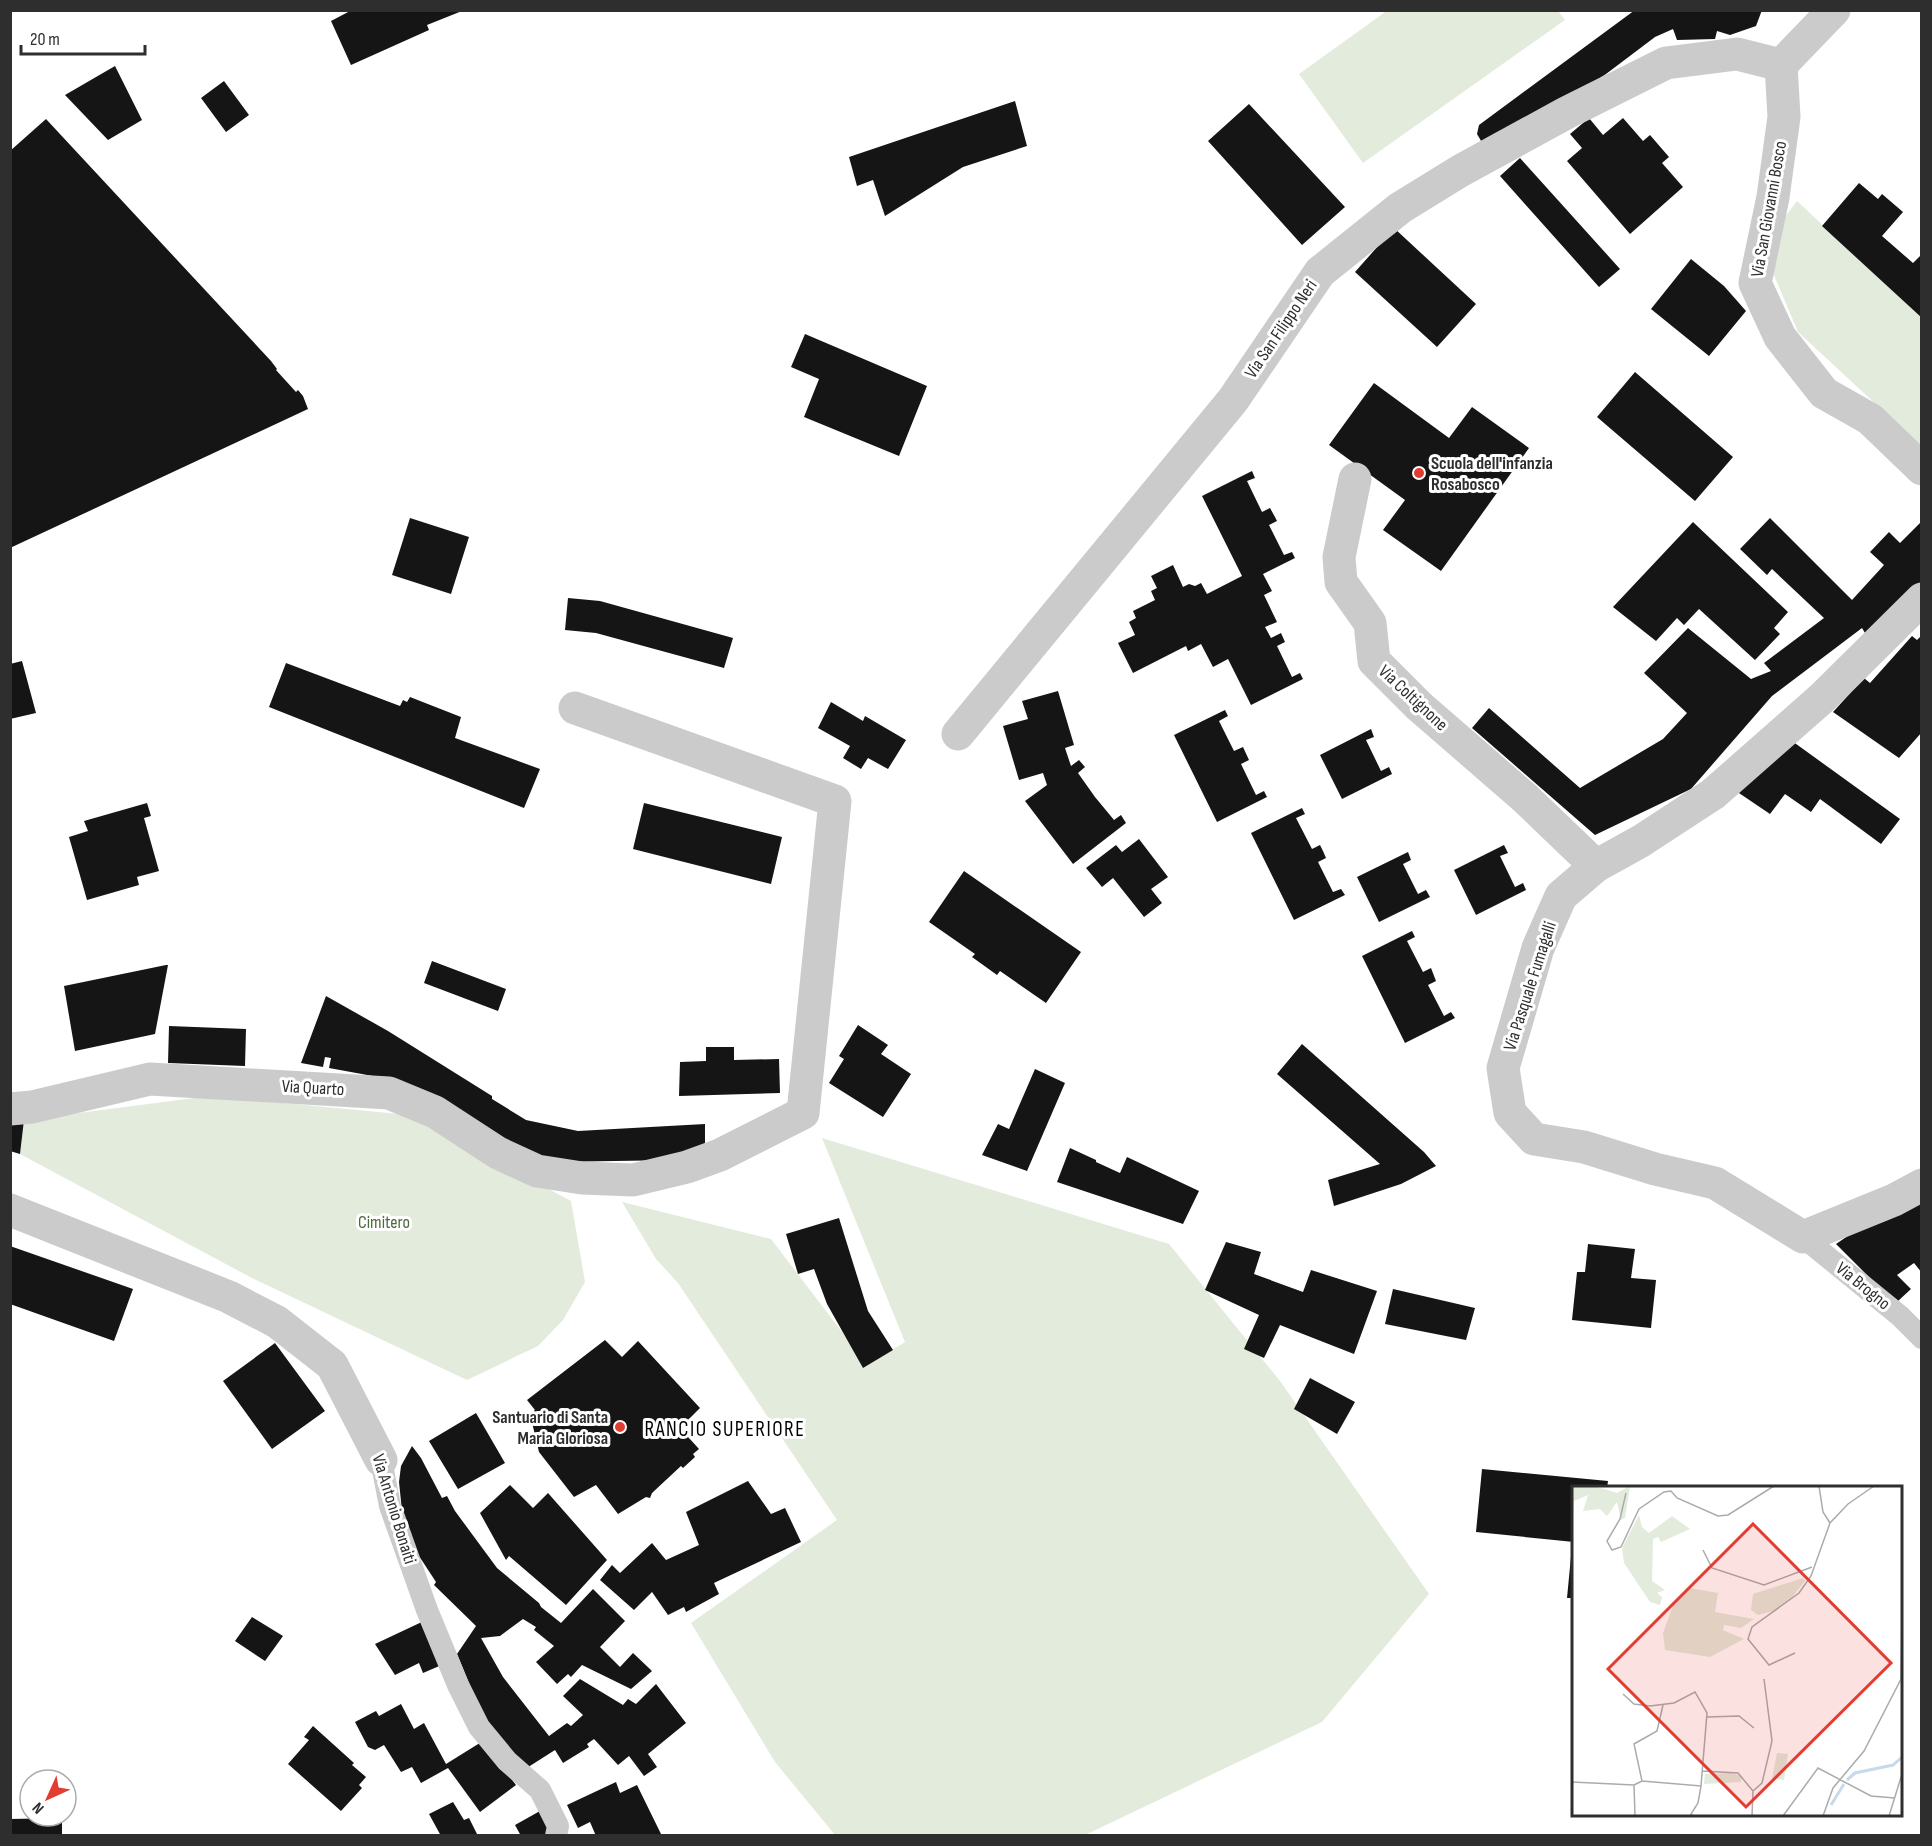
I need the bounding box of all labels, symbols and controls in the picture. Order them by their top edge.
scale bar [21,18,146,56]
text: 20 m [30,29,60,50]
street label: Via San Giovanni Bosco [1747,139,1791,279]
street label: Via San Filippo Neri [1240,276,1322,382]
place label: Scuola dell'infanzia Rosabosco [1431,453,1553,495]
marker: Scuola dell'infanzia Rosabosco [1412,466,1426,480]
street label: Via Coltignone [1374,661,1452,735]
street label: Via Pasquale Fumagalli [1499,919,1561,1053]
street label: Via Quarto [281,1076,345,1100]
park label: Cimitero [358,1212,410,1233]
street label: Via Brogno [1832,1258,1894,1314]
place label: Santuario di Santa Maria Gloriosa [492,1407,608,1449]
district label: RANCIO SUPERIORE [645,1417,805,1442]
marker: Santuario di Santa Maria Gloriosa [613,1420,627,1434]
street label: Via Antonio Bonaiti [367,1452,421,1566]
inset map [1572,1486,1902,1816]
north arrow [18,1768,78,1828]
text: N [29,1798,48,1817]

